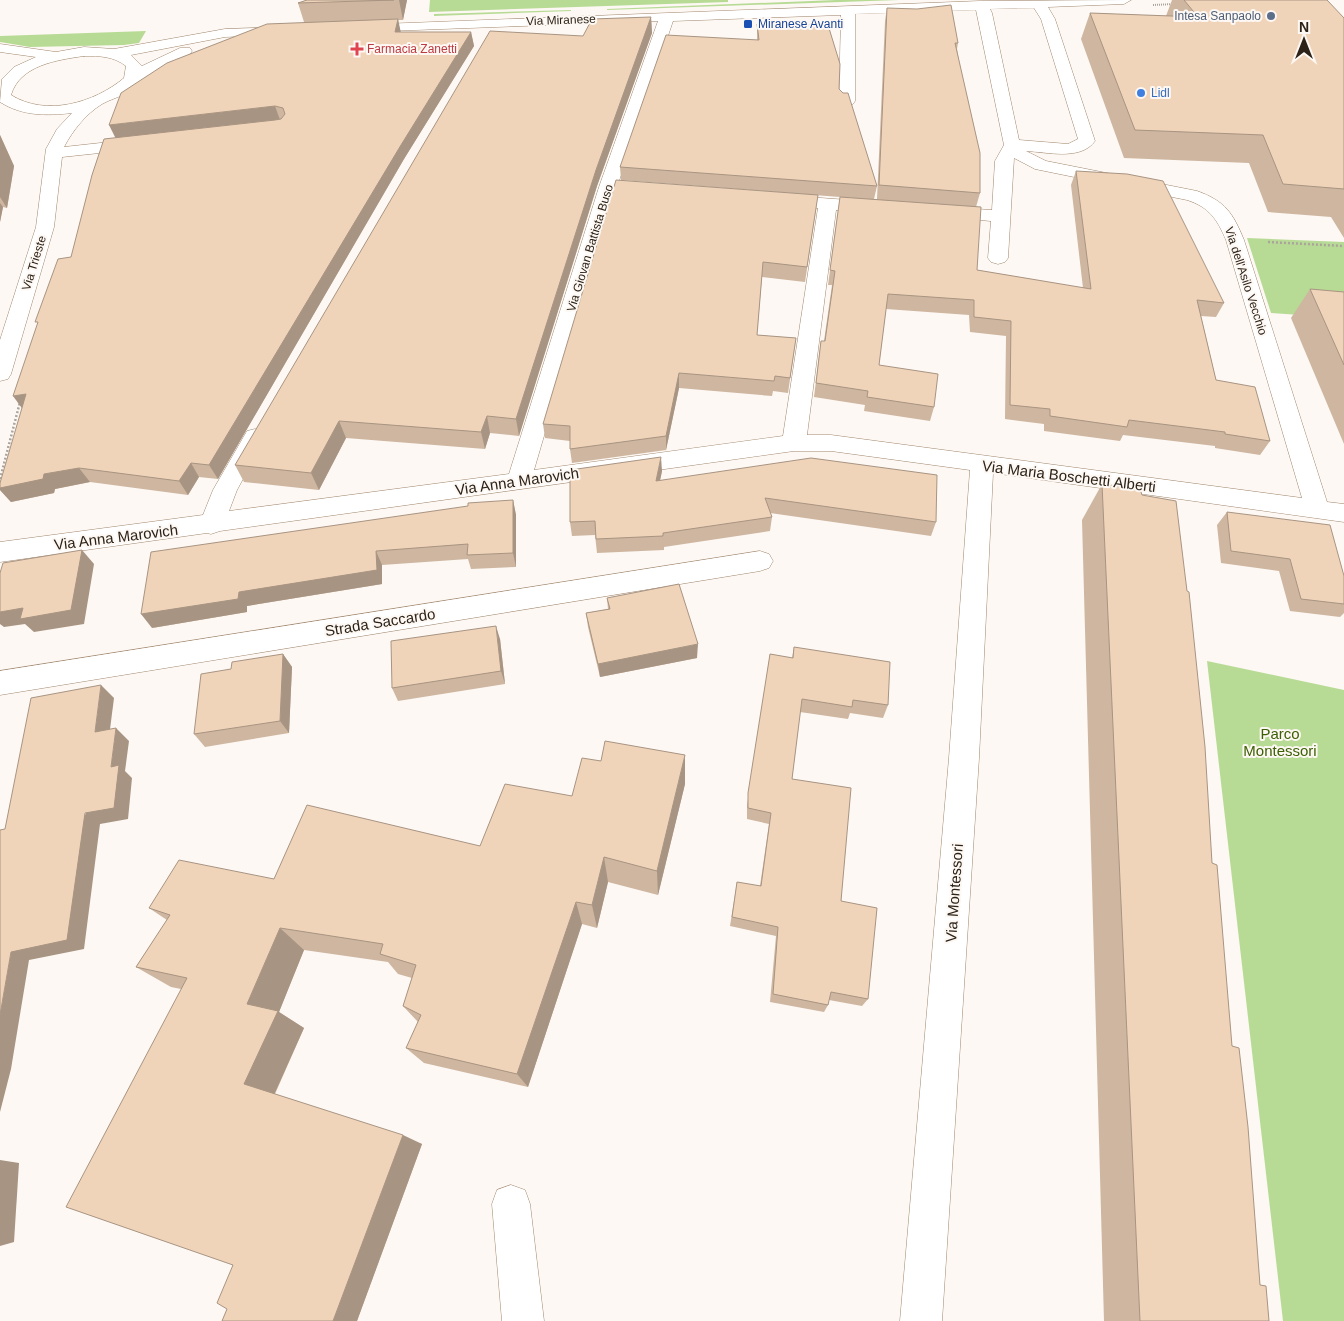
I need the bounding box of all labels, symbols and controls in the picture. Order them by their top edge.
place label: Intesa Sanpaolo [1174,9,1261,23]
marker: Intesa Sanpaolo [1265,10,1277,22]
street label: Via Miranese [526,12,596,28]
north arrow [1279,15,1329,65]
place label: Miranese Avanti [758,17,843,31]
marker: Miranese Avanti [742,18,754,30]
text: N [1299,19,1309,35]
place label: Farmacia Zanetti [367,42,457,56]
marker: Farmacia Zanetti [351,43,363,55]
place label: Lidl [1151,86,1170,100]
marker: Lidl [1135,87,1147,99]
street label: Via Giovan Battista Buso [564,182,616,313]
street label: Via dell'Asilo Vecchio [1222,225,1270,337]
street label: Via Trieste [19,234,49,292]
street label: Via Maria Boschetti Alberti [981,457,1157,495]
street label: Via Anna Marovich [454,464,580,498]
street label: Via Anna Marovich [53,521,179,553]
street label: Strada Saccardo [323,605,437,639]
park label: Parco Montessori [1243,725,1317,759]
street label: Via Montessori [942,843,966,943]

